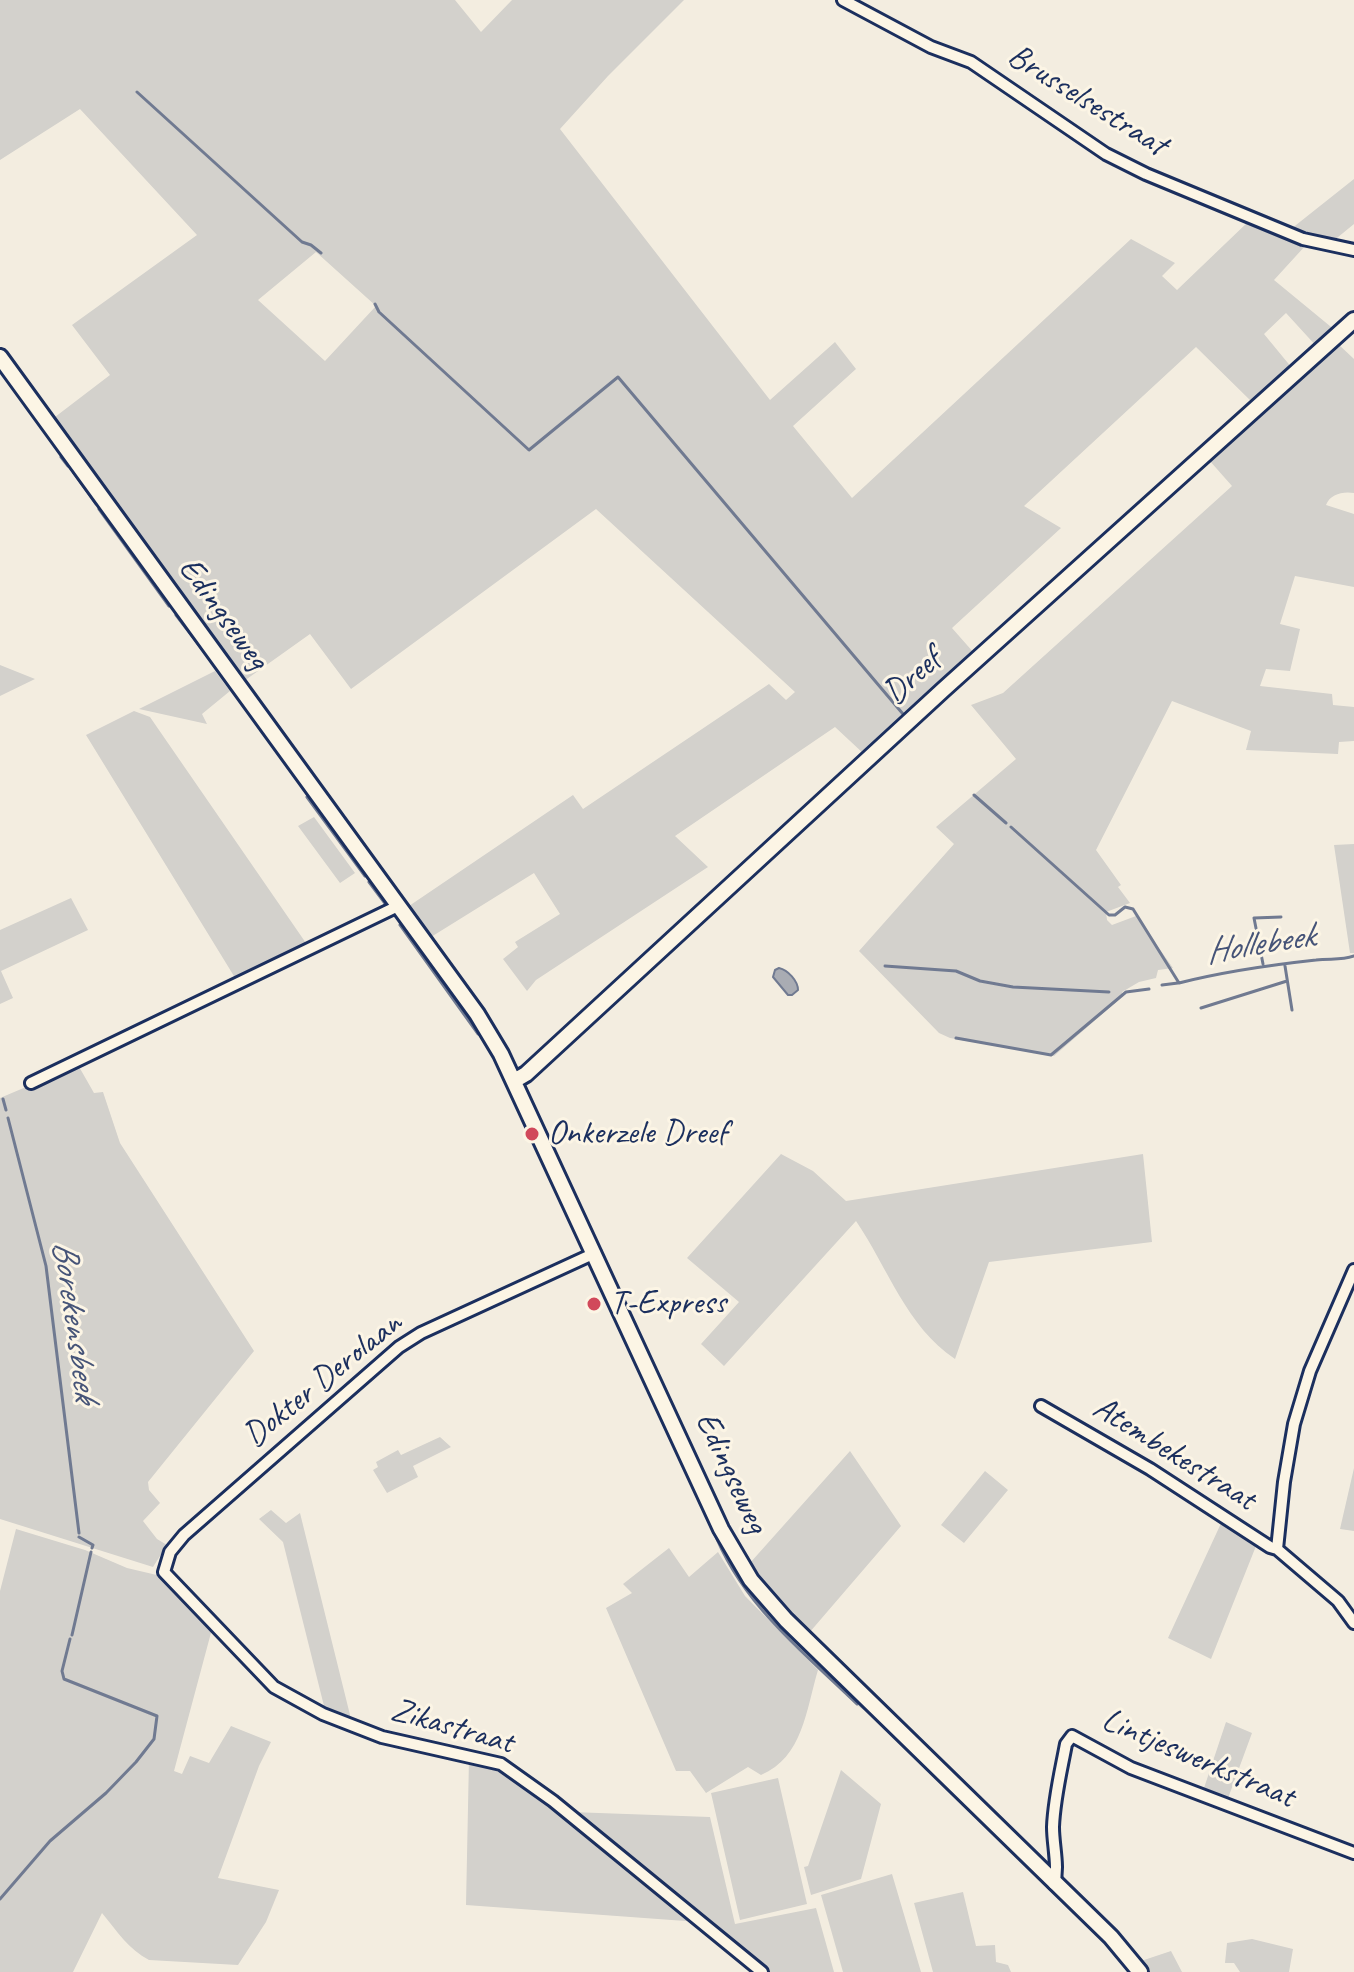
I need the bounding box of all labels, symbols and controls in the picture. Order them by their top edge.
street label: Brusselsestraat [1000,36,1174,166]
street label: Edingseweg [169,550,277,678]
street label: Dreef [875,640,951,714]
water label: Hollebeek [1203,915,1317,975]
place label: Onkerzele Dreef [548,1114,727,1154]
marker: Onkerzele Dreef [523,1125,541,1143]
water label: Borekensbeek [41,1238,107,1404]
place label: T-Express [610,1284,726,1324]
marker: T-Express [585,1295,603,1313]
street label: Dokter Derolaan [235,1304,411,1456]
street label: Atembekestraat [1085,1388,1263,1520]
street label: Edingseweg [685,1406,777,1540]
street label: Zikastraat [386,1690,518,1764]
street label: Lintjeswerkstraat [1096,1700,1300,1818]

